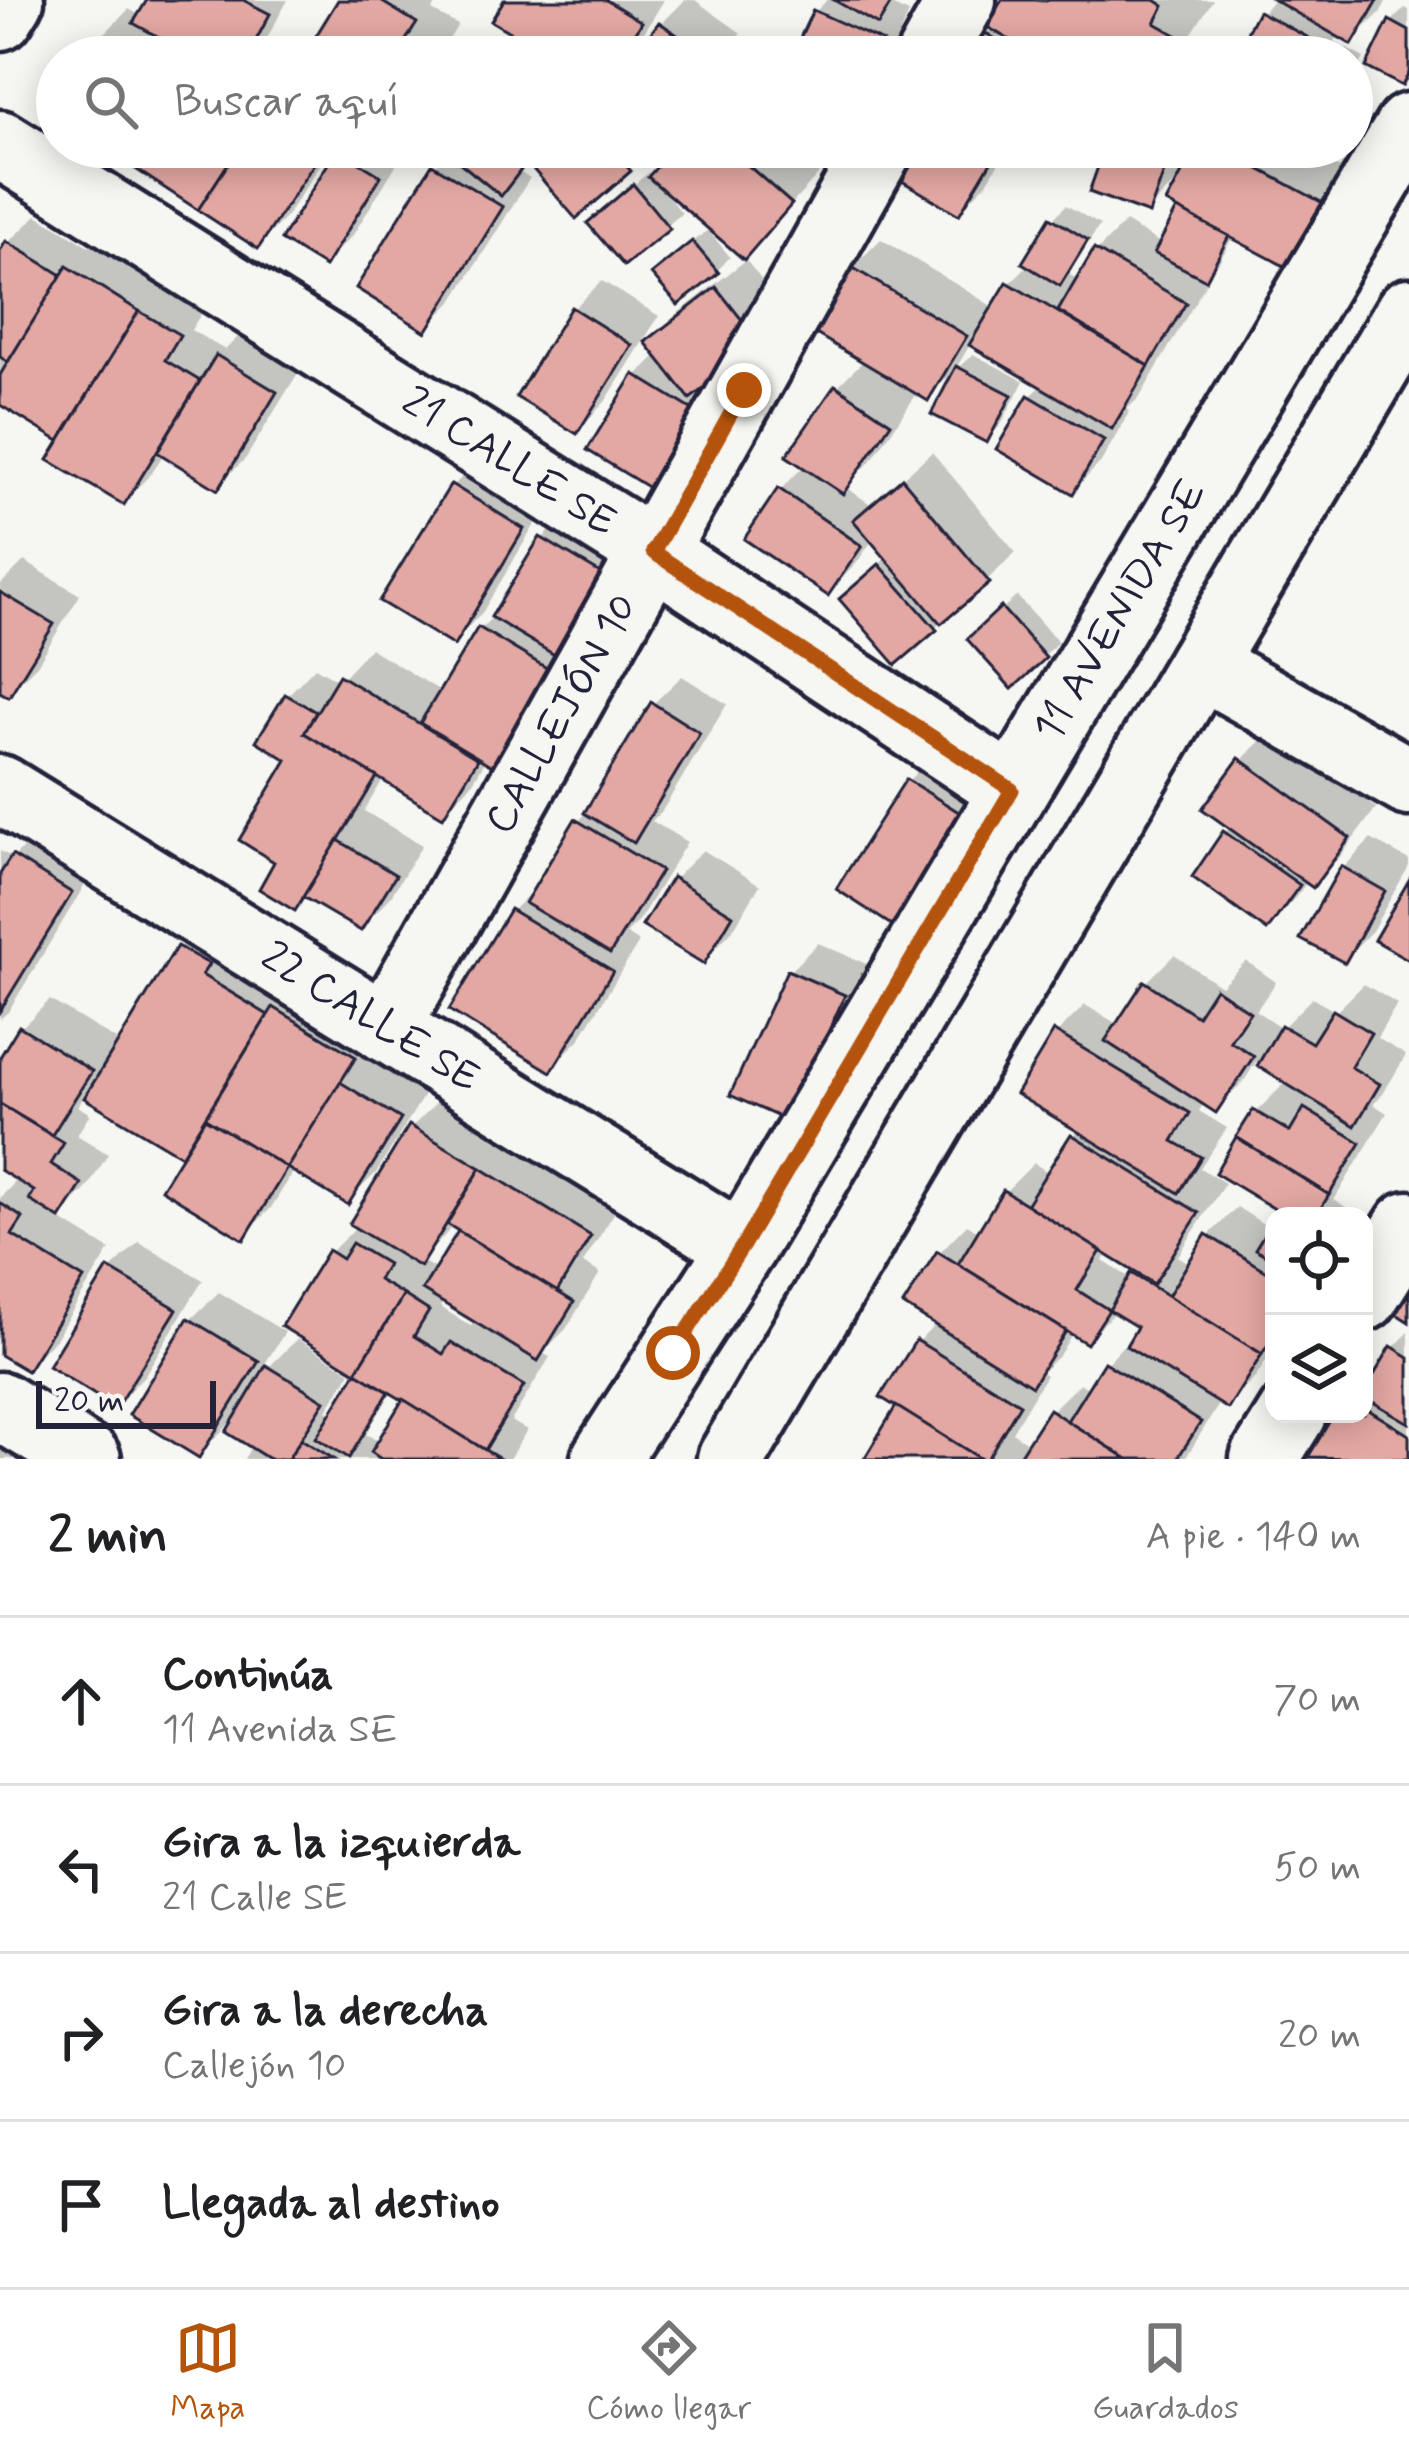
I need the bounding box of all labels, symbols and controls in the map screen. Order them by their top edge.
search box [36,36,1373,168]
icon: search [78,69,144,135]
text: Buscar aquí [174,73,400,132]
route end [717,363,771,417]
street label: 21 CALLE SE [391,374,626,550]
street label: 11 AVENIDA SE [1022,470,1220,752]
street label: CALLEJÓN 10 [473,584,651,844]
street label: 22 CALLE SE [251,929,490,1106]
map controls [1265,1207,1373,1423]
button: locate [1265,1207,1373,1315]
button: layers [1265,1315,1373,1423]
route start [646,1326,700,1380]
scale bar [36,1375,216,1428]
text: 20 m [54,1380,124,1424]
text: 2 min [48,1504,168,1570]
text: A pie · 140 m [1146,1512,1361,1563]
text: Continúa [162,1646,333,1705]
icon: ahead [48,1668,114,1734]
text: 70 m [1273,1675,1361,1726]
text: 11 Avenida SE [162,1705,397,1756]
text: Gira a la izquierda [162,1814,520,1873]
icon: left [48,1836,114,1902]
text: 50 m [1274,1843,1361,1894]
text: 21 Calle SE [162,1873,347,1924]
text: Gira a la derecha [162,1982,488,2041]
icon: right [48,2004,114,2070]
text: 20 m [1278,2011,1361,2062]
text: Callejón 10 [162,2041,346,2092]
icon: arrive [48,2172,114,2238]
text: Llegada al destino [162,2175,499,2234]
tab: Mapa [170,2315,246,2431]
tab: Cómo llegar [586,2315,751,2431]
tab: Guardados [1092,2315,1239,2431]

